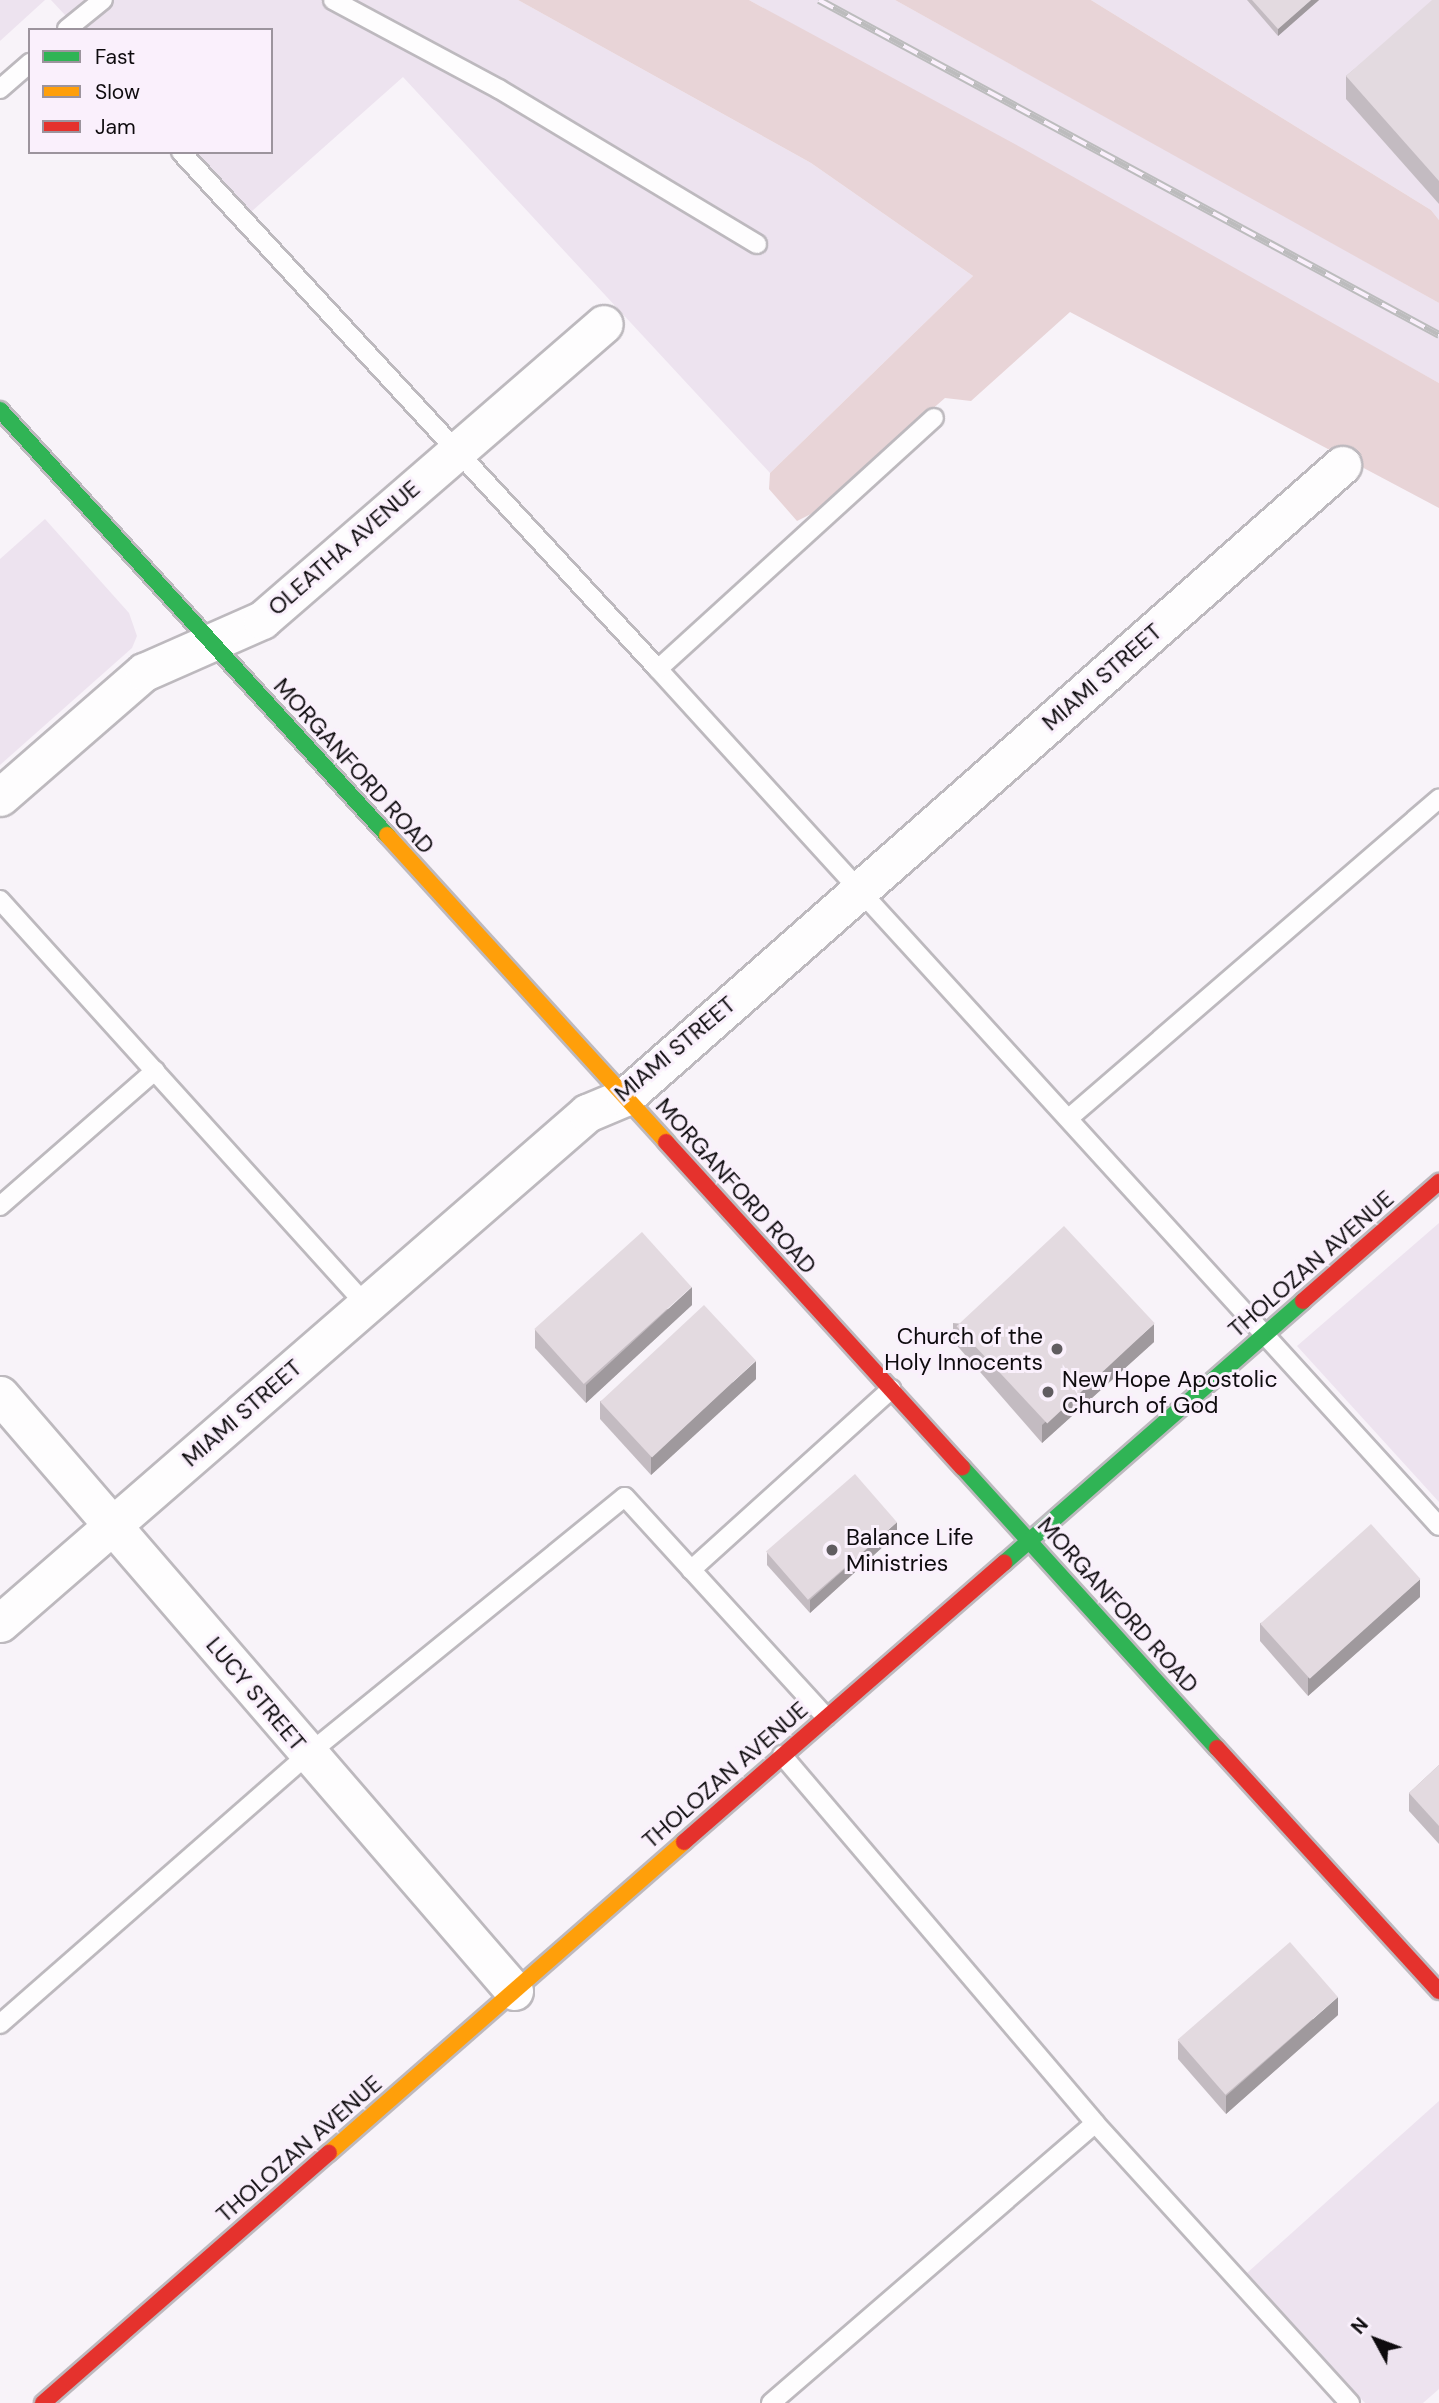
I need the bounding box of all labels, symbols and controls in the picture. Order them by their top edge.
legend [28,28,273,154]
text: Fast [95,43,135,71]
text: Slow [95,78,140,106]
text: Jam [95,113,136,141]
street label: OLEATHA AVENUE [263,475,425,621]
street label: MIAMI STREET [1037,618,1167,736]
street label: MORGANFORD ROAD [268,673,440,859]
street label: MIAMI STREET [609,990,741,1108]
street label: MORGANFORD ROAD [650,1093,822,1279]
street label: THOLOZAN AVENUE [1223,1185,1399,1343]
place label: Church of the Holy Innocents [884,1322,1043,1376]
marker: Church of the Holy Innocents [1049,1341,1065,1357]
street label: MIAMI STREET [177,1354,307,1472]
place label: New Hope Apostolic Church of God [1062,1365,1278,1419]
marker: New Hope Apostolic Church of God [1040,1384,1056,1400]
street label: MORGANFORD ROAD [1032,1512,1204,1698]
place label: Balance Life Ministries [846,1523,974,1577]
marker: Balance Life Ministries [824,1542,840,1558]
street label: LUCY STREET [200,1631,312,1757]
street label: THOLOZAN AVENUE [637,1696,813,1854]
street label: THOLOZAN AVENUE [211,2070,387,2228]
north arrow [1341,2305,1411,2375]
text: N [1346,2312,1374,2339]

